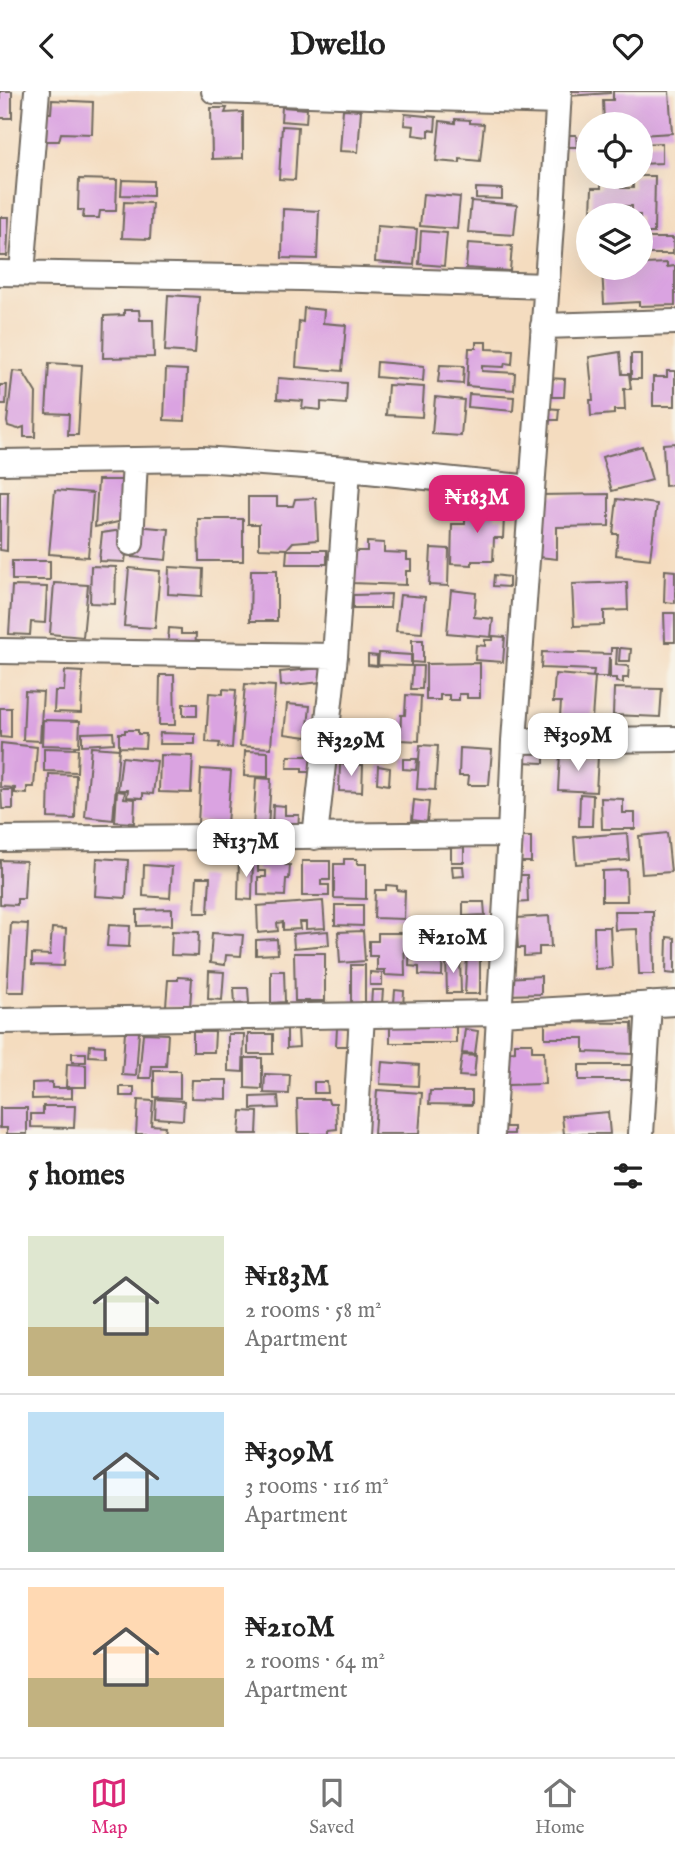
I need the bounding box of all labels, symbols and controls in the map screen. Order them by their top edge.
text: Dwello [290,25,385,66]
icon: back [28,27,66,65]
icon: heart [609,27,647,65]
map controls [576,112,653,280]
button: locate [576,112,653,189]
button: layers [576,203,653,280]
pin: ₦183M [428,475,526,535]
text: ₦183M [445,483,509,512]
pin: ₦309M [529,713,627,773]
pin: ₦329M [302,719,400,778]
text: ₦309M [544,721,612,750]
text: ₦329M [317,726,385,755]
pin: ₦137M [197,819,295,879]
text: ₦137M [213,827,279,856]
pin: ₦210M [404,915,502,975]
text: ₦210M [419,923,487,952]
text: 5 homes [28,1157,125,1195]
icon: filters [609,1157,647,1195]
text: ₦183M [245,1258,329,1296]
icon: home [84,1264,168,1348]
text: 2 rooms · 58 m² [245,1296,382,1325]
text: Apartment [245,1325,348,1354]
text: ₦309M [245,1434,334,1472]
icon: home [84,1440,168,1524]
text: 3 rooms · 116 m² [245,1472,389,1501]
text: Apartment [245,1501,348,1530]
text: ₦210M [245,1609,335,1647]
icon: home [84,1615,168,1699]
text: 2 rooms · 64 m² [245,1647,385,1676]
text: Apartment [245,1676,348,1705]
tab: Map [90,1774,128,1840]
tab: Saved [309,1774,354,1840]
tab: Home [535,1774,585,1840]

